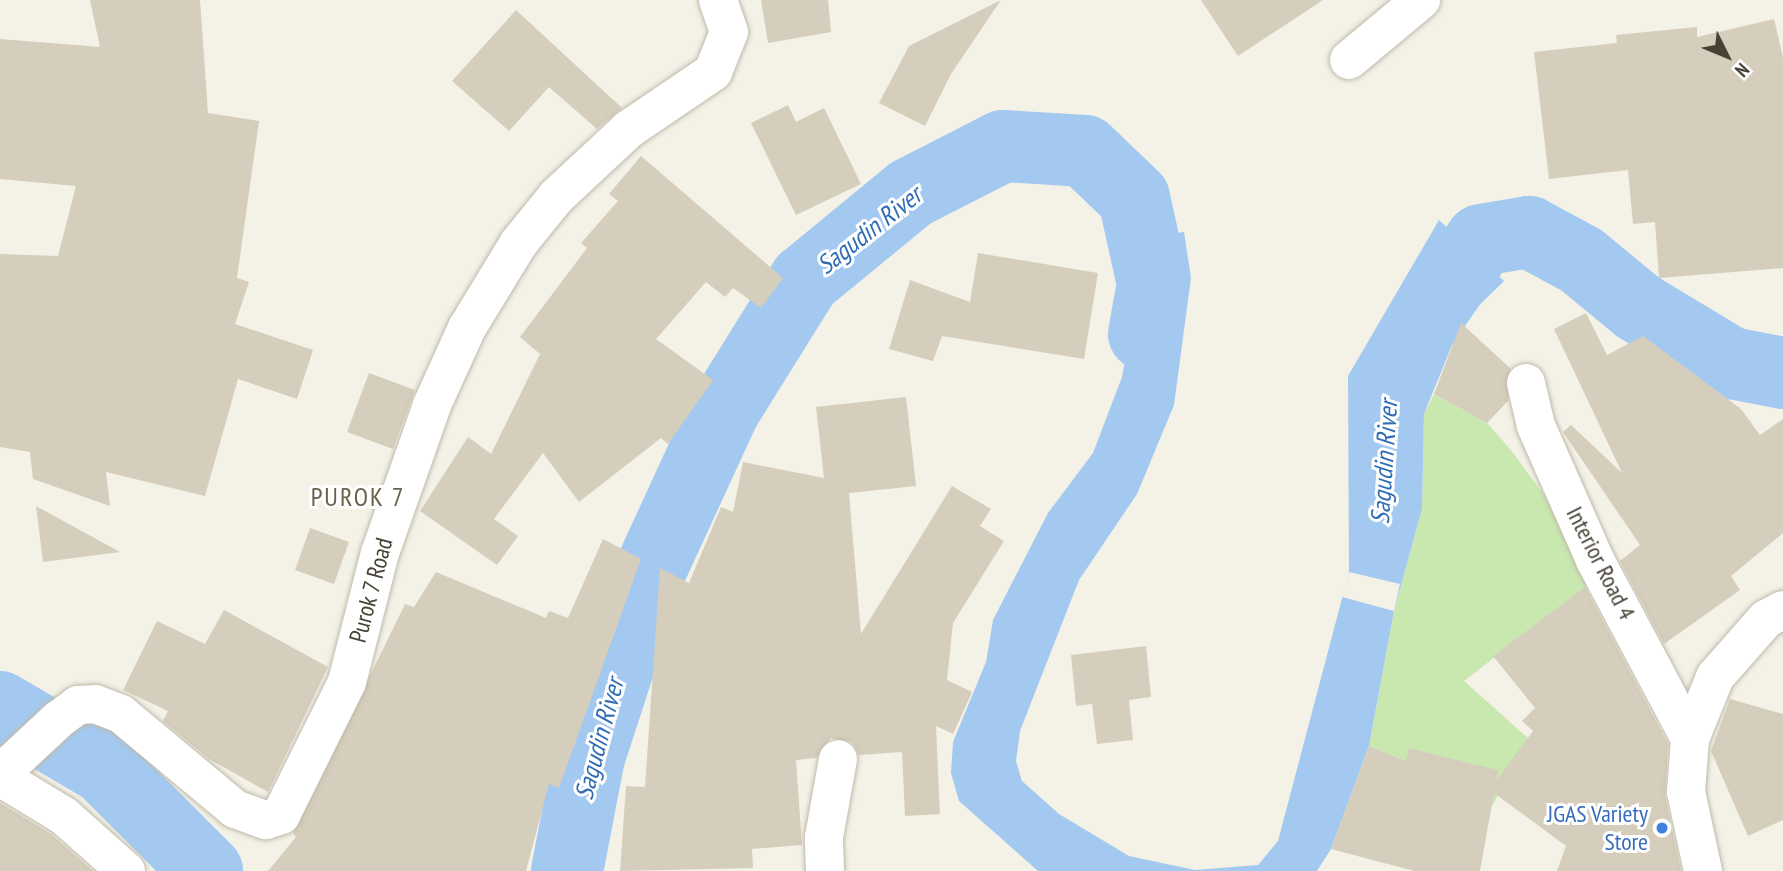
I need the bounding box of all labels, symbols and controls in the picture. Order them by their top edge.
north arrow [1692,21,1762,91]
text: N [1730,58,1755,82]
water label: Sagudin River [811,180,927,280]
water label: Sagudin River [1364,399,1404,525]
district label: PUROK 7 [311,481,405,513]
street label: Interior Road 4 [1560,502,1642,624]
street label: Purok 7 Road [343,534,399,646]
water label: Sagudin River [568,675,630,803]
place label: JGAS Variety Store [1547,800,1648,856]
marker: JGAS Variety Store [1654,820,1670,836]

